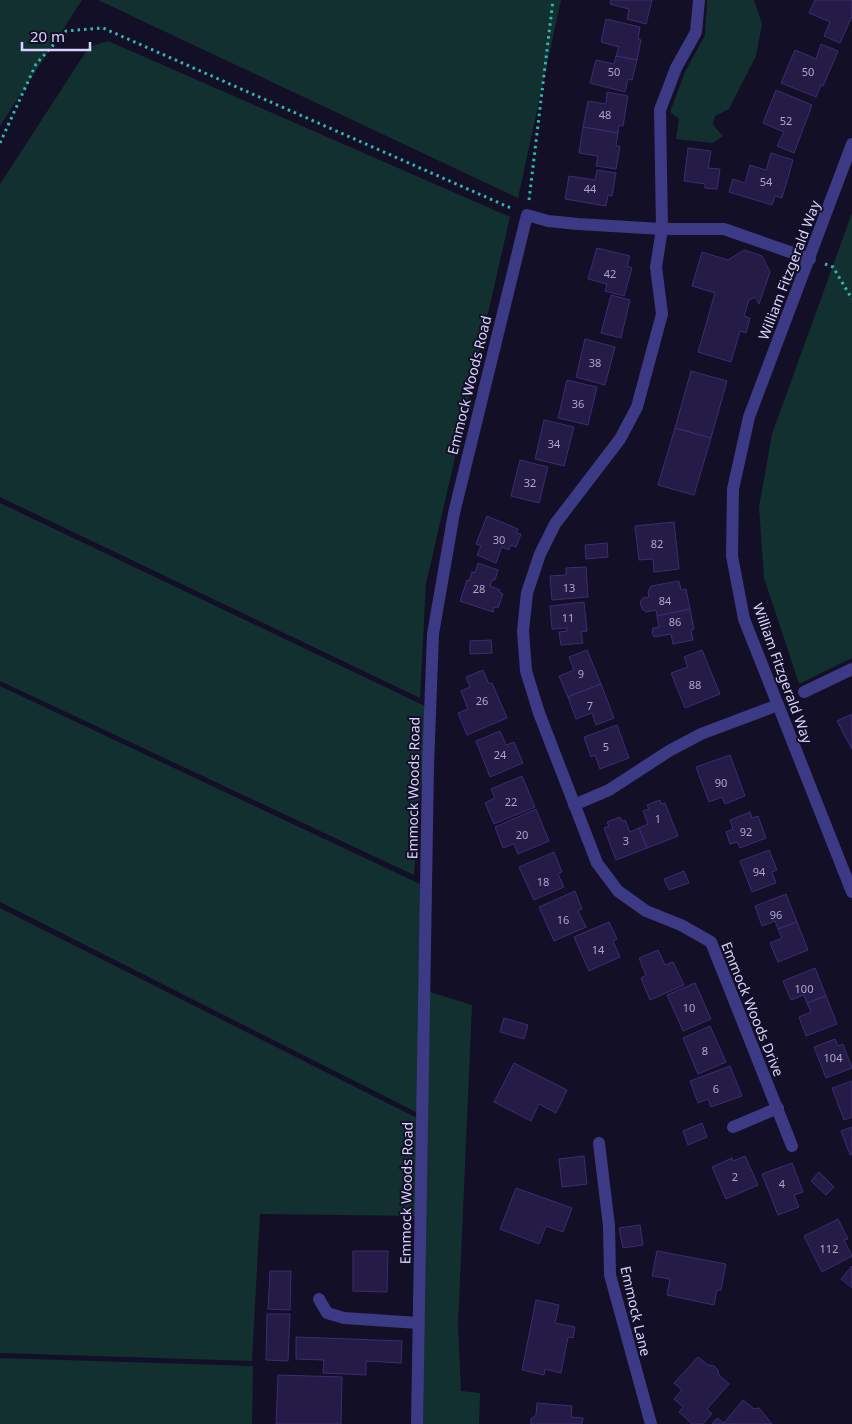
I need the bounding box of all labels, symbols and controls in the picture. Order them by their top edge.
scale bar [22,20,90,52]
text: 20 m [30,26,65,46]
house number: 50 [608,64,620,79]
house number: 50 [802,64,814,79]
house number: 48 [599,107,611,122]
house number: 52 [780,113,792,128]
house number: 54 [760,174,773,189]
house number: 44 [584,181,597,196]
street label: William Fitzgerald Way [754,197,825,343]
house number: 42 [604,266,616,281]
street label: Emmock Woods Road [443,314,495,456]
house number: 38 [589,355,601,370]
house number: 36 [572,396,584,411]
house number: 34 [548,436,561,451]
house number: 32 [524,475,536,490]
house number: 30 [493,532,505,547]
house number: 82 [651,536,663,551]
house number: 13 [563,580,575,595]
house number: 28 [473,581,485,596]
house number: 84 [659,593,672,608]
street label: William Fitzgerald Way [749,600,818,747]
house number: 11 [562,610,574,625]
house number: 86 [669,614,681,629]
house number: 9 [578,666,584,681]
house number: 88 [689,677,701,692]
house number: 26 [476,693,488,708]
house number: 7 [587,698,593,713]
street label: Emmock Woods Road [402,717,424,859]
house number: 5 [603,739,609,754]
house number: 24 [494,747,507,762]
house number: 90 [715,775,727,790]
house number: 22 [505,794,517,809]
house number: 1 [655,811,661,826]
house number: 92 [740,824,752,839]
house number: 20 [516,827,528,842]
house number: 3 [623,833,629,848]
house number: 94 [753,864,766,879]
house number: 18 [537,874,549,889]
house number: 96 [770,907,782,922]
house number: 16 [557,912,569,927]
street label: Emmock Woods Drive [717,939,789,1079]
house number: 14 [592,942,605,957]
house number: 100 [795,981,813,996]
house number: 10 [683,1000,695,1015]
house number: 8 [702,1043,708,1058]
house number: 104 [824,1050,843,1065]
house number: 6 [713,1081,719,1096]
street label: Emmock Woods Road [395,1122,417,1264]
house number: 2 [732,1169,738,1184]
house number: 4 [779,1176,786,1191]
house number: 112 [820,1241,838,1256]
street label: Emmock Lane [616,1264,656,1358]

